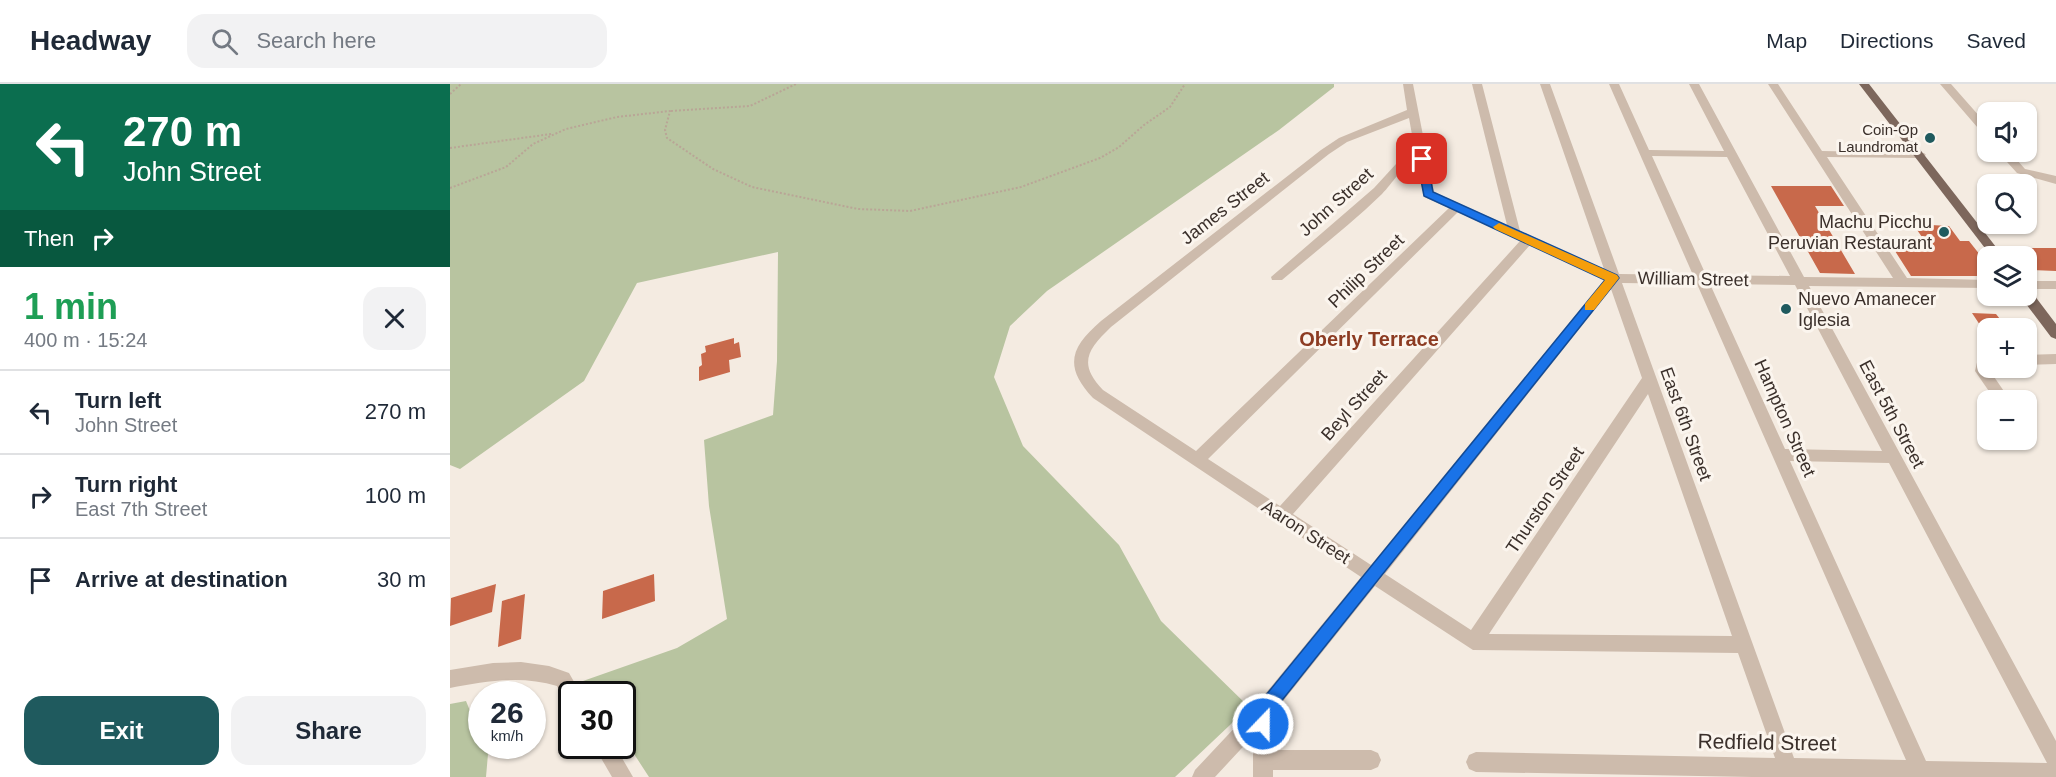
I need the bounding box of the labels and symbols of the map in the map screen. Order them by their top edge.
place label: Coin-Op Laundromat [1838,121,1919,155]
marker: Coin-Op Laundromat [1923,131,1937,145]
pin [1396,133,1447,184]
street label: John Street [1295,164,1377,240]
street label: James Street [1177,167,1273,249]
place label: Machu Picchu Peruvian Restaurant [1768,212,1932,253]
marker: Machu Picchu Peruvian Restaurant [1937,225,1951,239]
street label: Philip Street [1324,230,1408,312]
street label: William Street [1637,268,1749,290]
place label: Nuevo Amanecer Iglesia [1798,289,1936,330]
marker: Nuevo Amanecer Iglesia [1779,302,1793,316]
district label: Oberly Terrace [1299,328,1439,350]
street label: Hampton Street [1750,356,1820,480]
street label: East 5th Street [1855,357,1929,471]
street label: East 6th Street [1656,365,1716,483]
street label: Beyl Street [1317,366,1391,444]
street label: Thurston Street [1502,443,1588,557]
street label: Aaron Street [1258,496,1354,568]
speed limit sign: 30 [558,681,636,759]
position arrow [1231,692,1295,756]
street label: Redfield Street [1697,729,1837,755]

